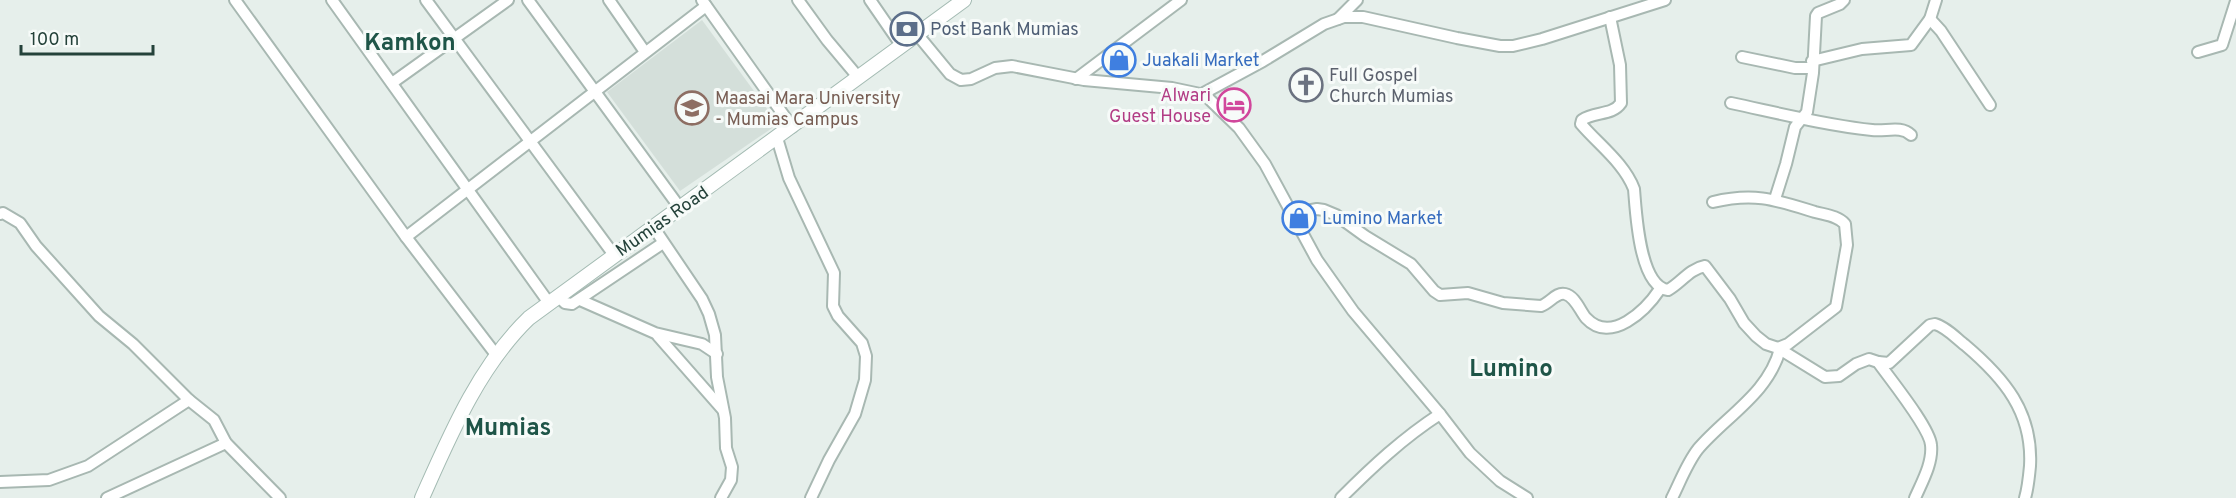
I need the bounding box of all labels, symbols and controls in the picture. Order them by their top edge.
bank icon: Post Bank Mumias [889,11,925,47]
scale bar [21,18,153,56]
place label: Post Bank Mumias [930,19,1079,42]
text: 100 m [30,29,79,52]
district label: Kamkon [364,29,456,59]
shop icon: Juakali Market [1101,42,1137,78]
place label: Juakali Market [1142,50,1260,73]
place label: Full Gospel Church Mumias [1329,65,1453,109]
church icon: Full Gospel Church Mumias [1288,67,1324,103]
place label: Alwari Guest House [1109,85,1211,129]
hotel icon: Alwari Guest House [1216,87,1252,123]
place label: Maasai Mara University - Mumias Campus [715,88,900,132]
school or university icon: Maasai Mara University - Mumias Campus [674,90,710,126]
street label: Mumias Road [612,182,714,263]
shop icon: Lumino Market [1281,200,1317,236]
place label: Lumino Market [1322,208,1443,231]
district label: Lumino [1469,355,1553,385]
district label: Mumias [465,414,551,444]

